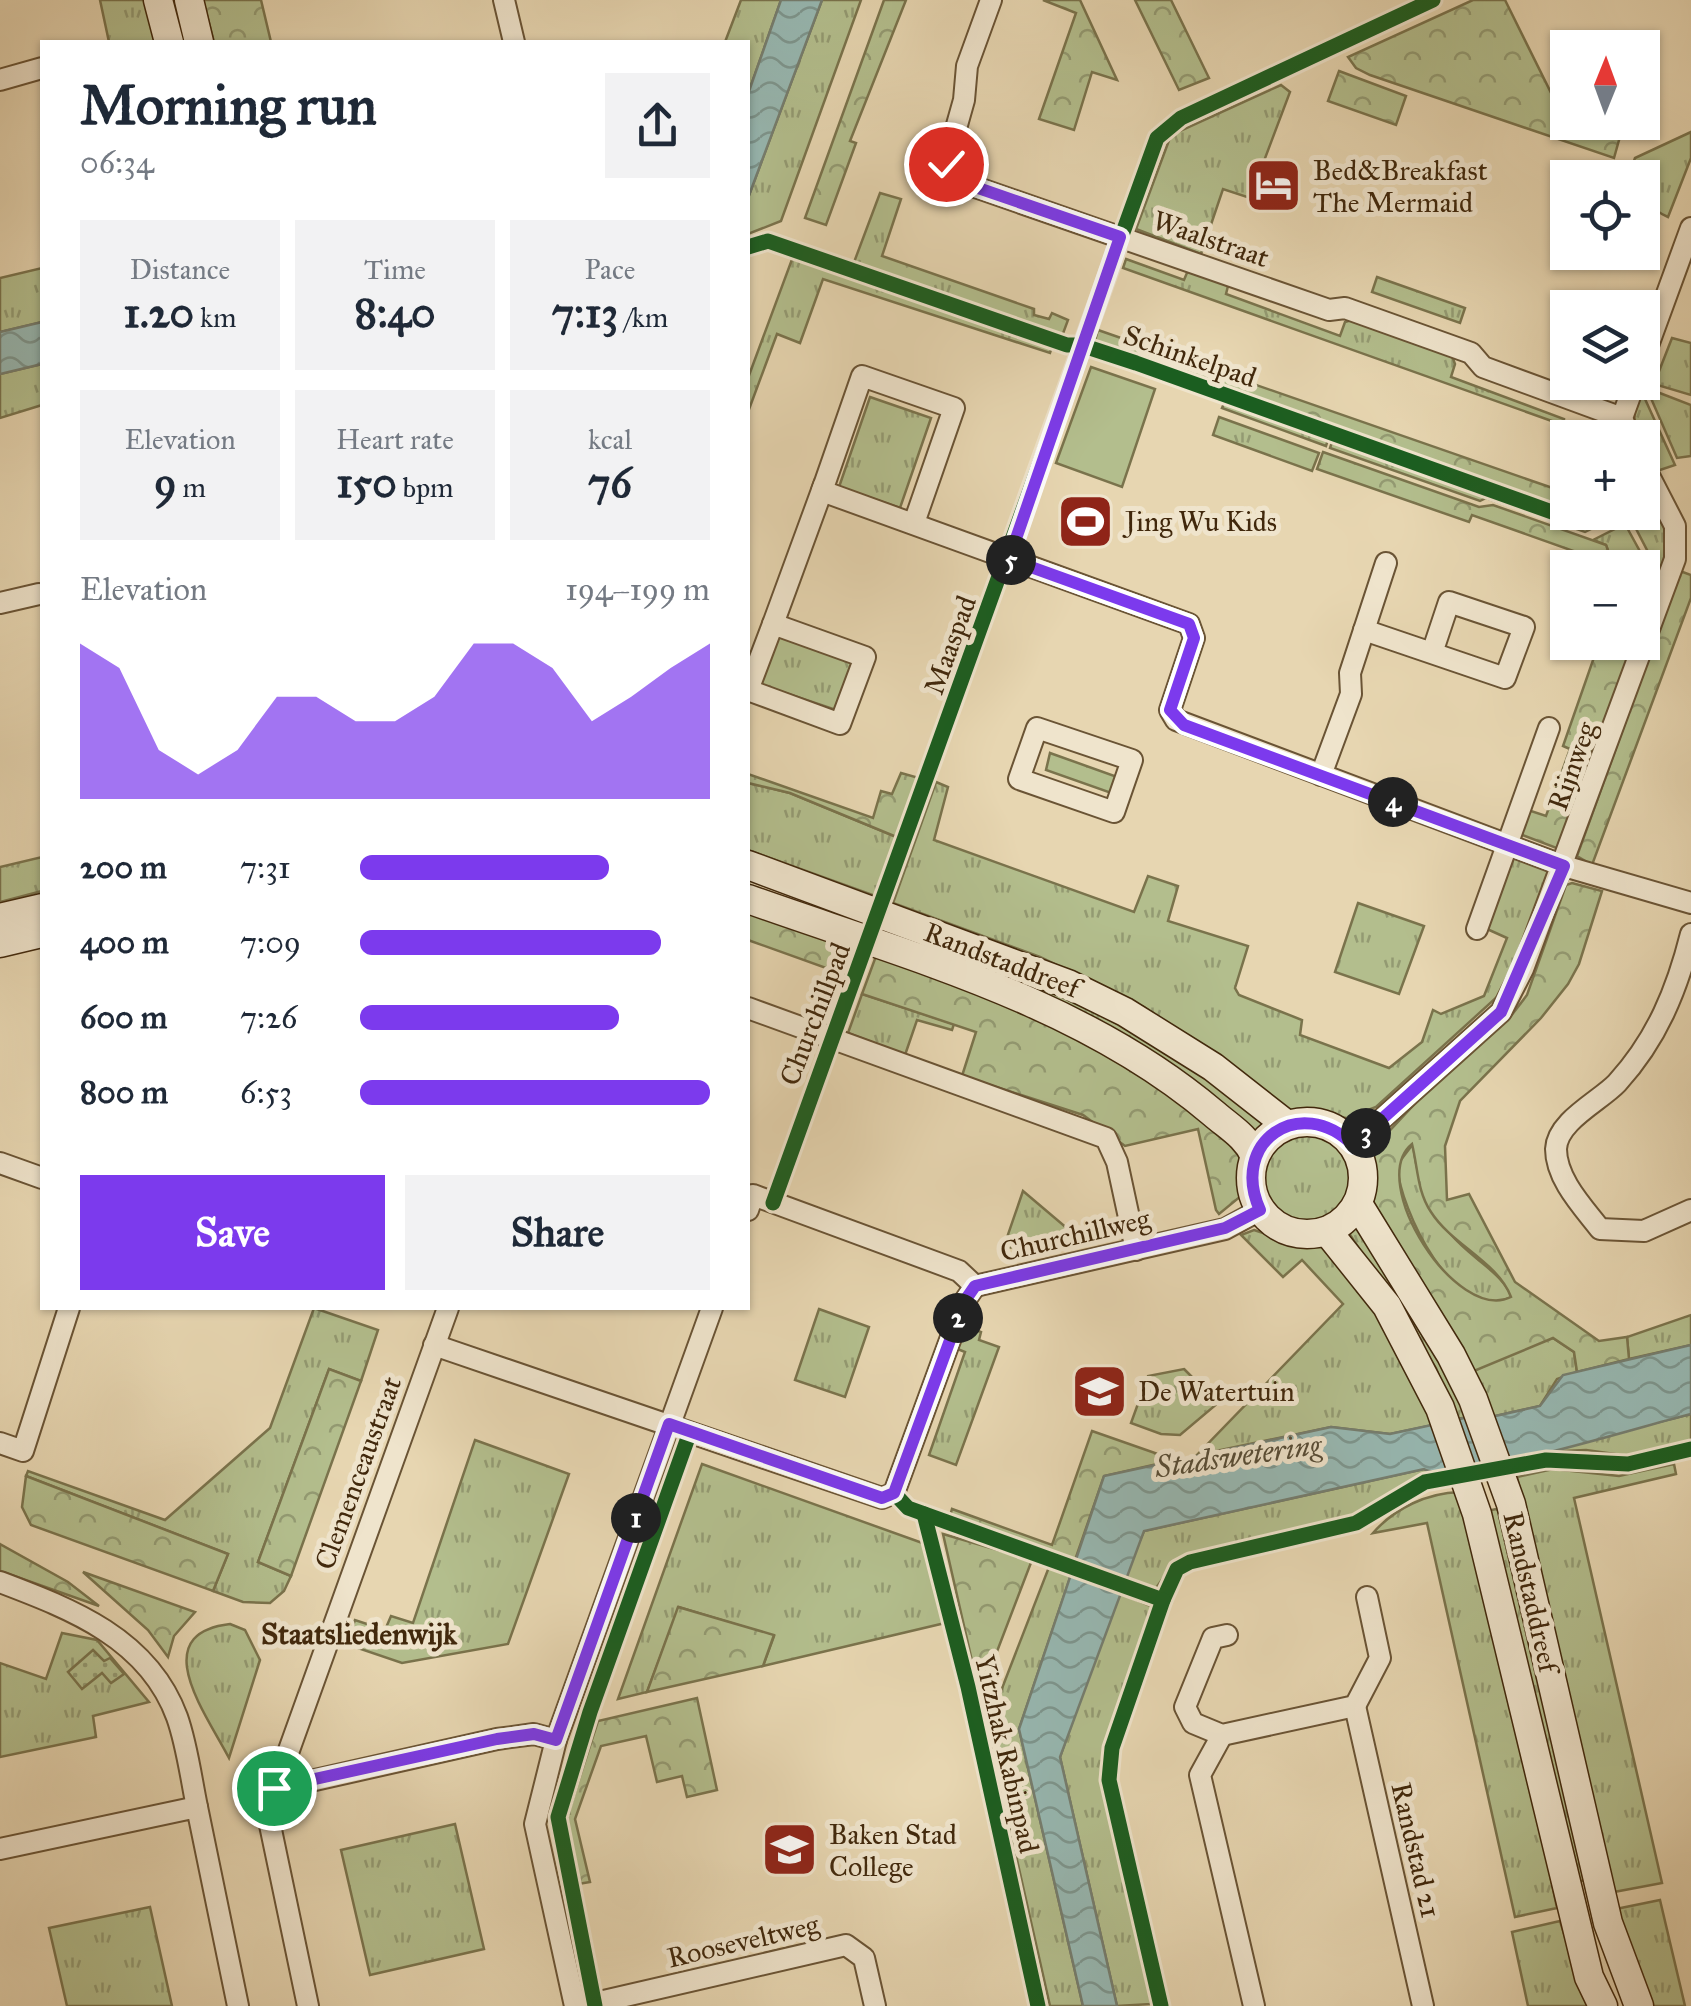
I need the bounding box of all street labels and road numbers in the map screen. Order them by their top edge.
street label: Waalstraat [1148,203,1274,275]
street label: Schinkelpad [1119,317,1261,395]
street label: Maaspad [916,591,984,699]
street label: Rijnweg [1540,716,1604,815]
street label: Randstaddreef [919,914,1089,1007]
street label: Churchillpad [772,938,858,1090]
street label: Churchillweg [997,1201,1154,1269]
street label: Clemenceaustraat [307,1372,409,1574]
street label: Randstaddreef [1496,1508,1568,1680]
street label: Yitzhak Rabinpad [967,1651,1047,1857]
street label: Randstad 21 [1383,1779,1449,1921]
street label: Rooseveltweg [664,1906,823,1975]

